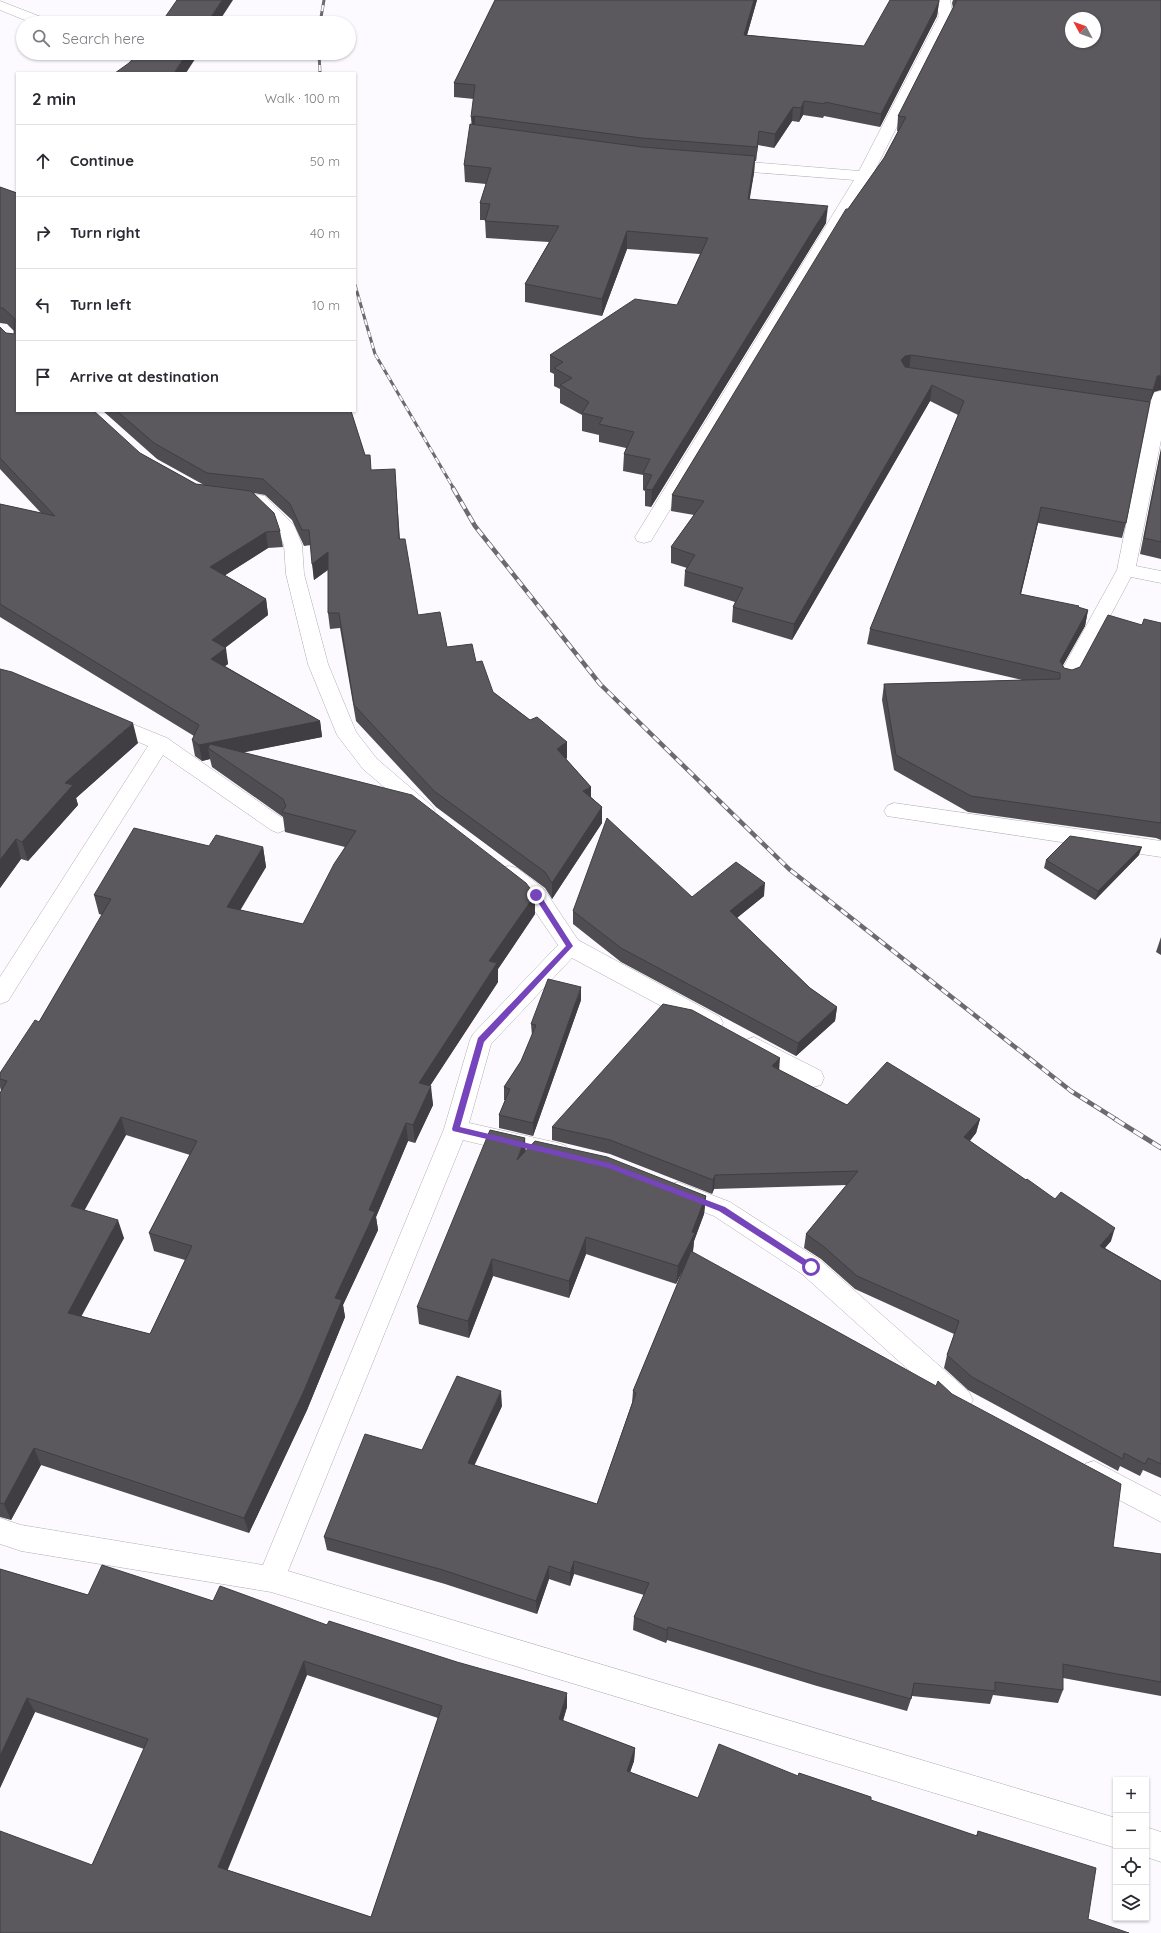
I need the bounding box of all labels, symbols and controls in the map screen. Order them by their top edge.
north arrow [1065,12,1101,48]
search box [16,16,356,60]
icon: search [30,27,52,49]
text: Search here [62,29,145,48]
text: 2 min [32,88,76,109]
text: Walk · 100 m [264,90,340,106]
icon: ahead [32,150,54,172]
text: Continue [70,151,134,170]
text: 50 m [310,153,340,169]
icon: right [32,222,54,244]
text: Turn right [70,223,141,242]
text: 40 m [310,225,340,241]
icon: left [32,294,54,316]
text: Turn left [70,295,132,314]
text: 10 m [312,297,340,313]
icon: arrive [32,366,54,388]
text: Arrive at destination [70,367,219,386]
route end [527,886,545,904]
route start [802,1258,820,1276]
map controls [1113,1777,1149,1921]
button: + [1113,1777,1149,1813]
button: − [1113,1813,1149,1849]
button: locate [1113,1849,1149,1885]
button: layers [1113,1885,1149,1921]

